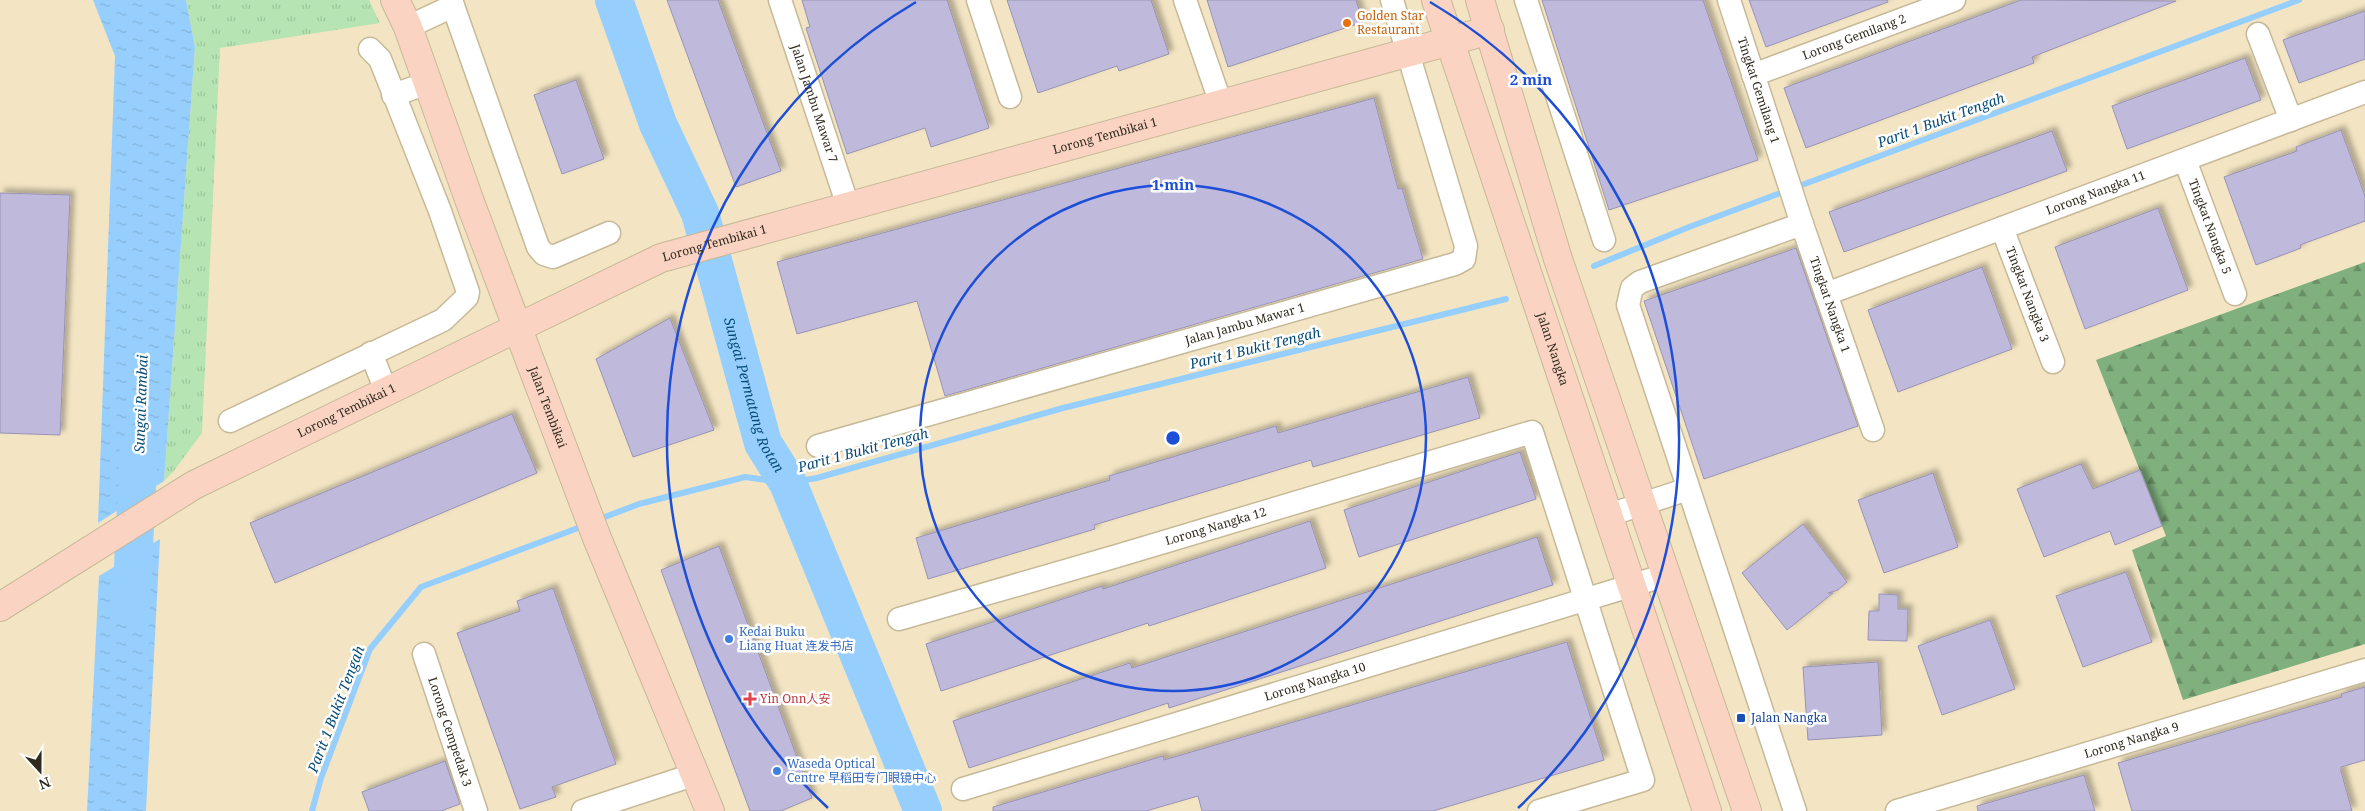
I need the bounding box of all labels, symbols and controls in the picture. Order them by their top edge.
place label: Golden Star Restaurant [1357,7,1424,38]
street label: Lorong Gemilang 2 [1800,10,1908,64]
marker: Golden Star Restaurant [1341,17,1353,29]
street label: Tingkat Gemilang 1 [1734,35,1784,146]
street label: Jalan Jambu Mawar 7 [787,41,842,165]
text: 2 min [1510,69,1552,89]
water label: Parit 1 Bukit Tengah [1874,87,2008,152]
street label: Lorong Tembikai 1 [1051,113,1159,158]
street label: Lorong Nangka 11 [2043,166,2148,219]
text: 1 min [1152,174,1194,194]
street label: Tingkat Nangka 5 [2185,176,2236,276]
street label: Lorong Tembikai 1 [660,220,769,265]
street label: Tingkat Nangka 3 [2002,244,2054,344]
street label: Tingkat Nangka 1 [1806,254,1855,355]
street label: Jalan Jambu Mawar 1 [1182,298,1307,349]
street label: Jalan Nangka [1533,309,1573,388]
water label: Sungai Permatang Rotan [720,315,789,476]
water label: Parit 1 Bukit Tengah [1187,322,1323,373]
water label: Sungai Rambai [129,354,152,453]
street label: Jalan Tembikai [525,363,571,450]
street label: Lorong Tembikai 1 [294,379,399,441]
water label: Parit 1 Bukit Tengah [795,423,931,476]
centre of rings [1164,429,1182,447]
street label: Lorong Nangka 12 [1163,503,1268,549]
place label: Kedai Buku Liang Huat 连发书店 [739,623,854,654]
marker: Kedai Buku Liang Huat 连发书店 [723,633,735,645]
water label: Parit 1 Bukit Tengah [302,642,369,776]
street label: Lorong Nangka 10 [1262,658,1368,705]
street label: Lorong Cempedak 3 [424,675,476,789]
place label: Yin Onn人安 [759,690,831,707]
marker: Yin Onn人安 [744,693,756,705]
place label: Jalan Nangka [1750,709,1828,726]
marker: Jalan Nangka [1735,712,1747,724]
street label: Lorong Nangka 9 [2082,718,2181,762]
north arrow [15,746,65,796]
place label: Waseda Optical Centre 早稻田专门眼镜中心 [787,755,936,786]
marker: Waseda Optical Centre 早稻田专门眼镜中心 [771,765,783,777]
text: N [36,773,53,794]

